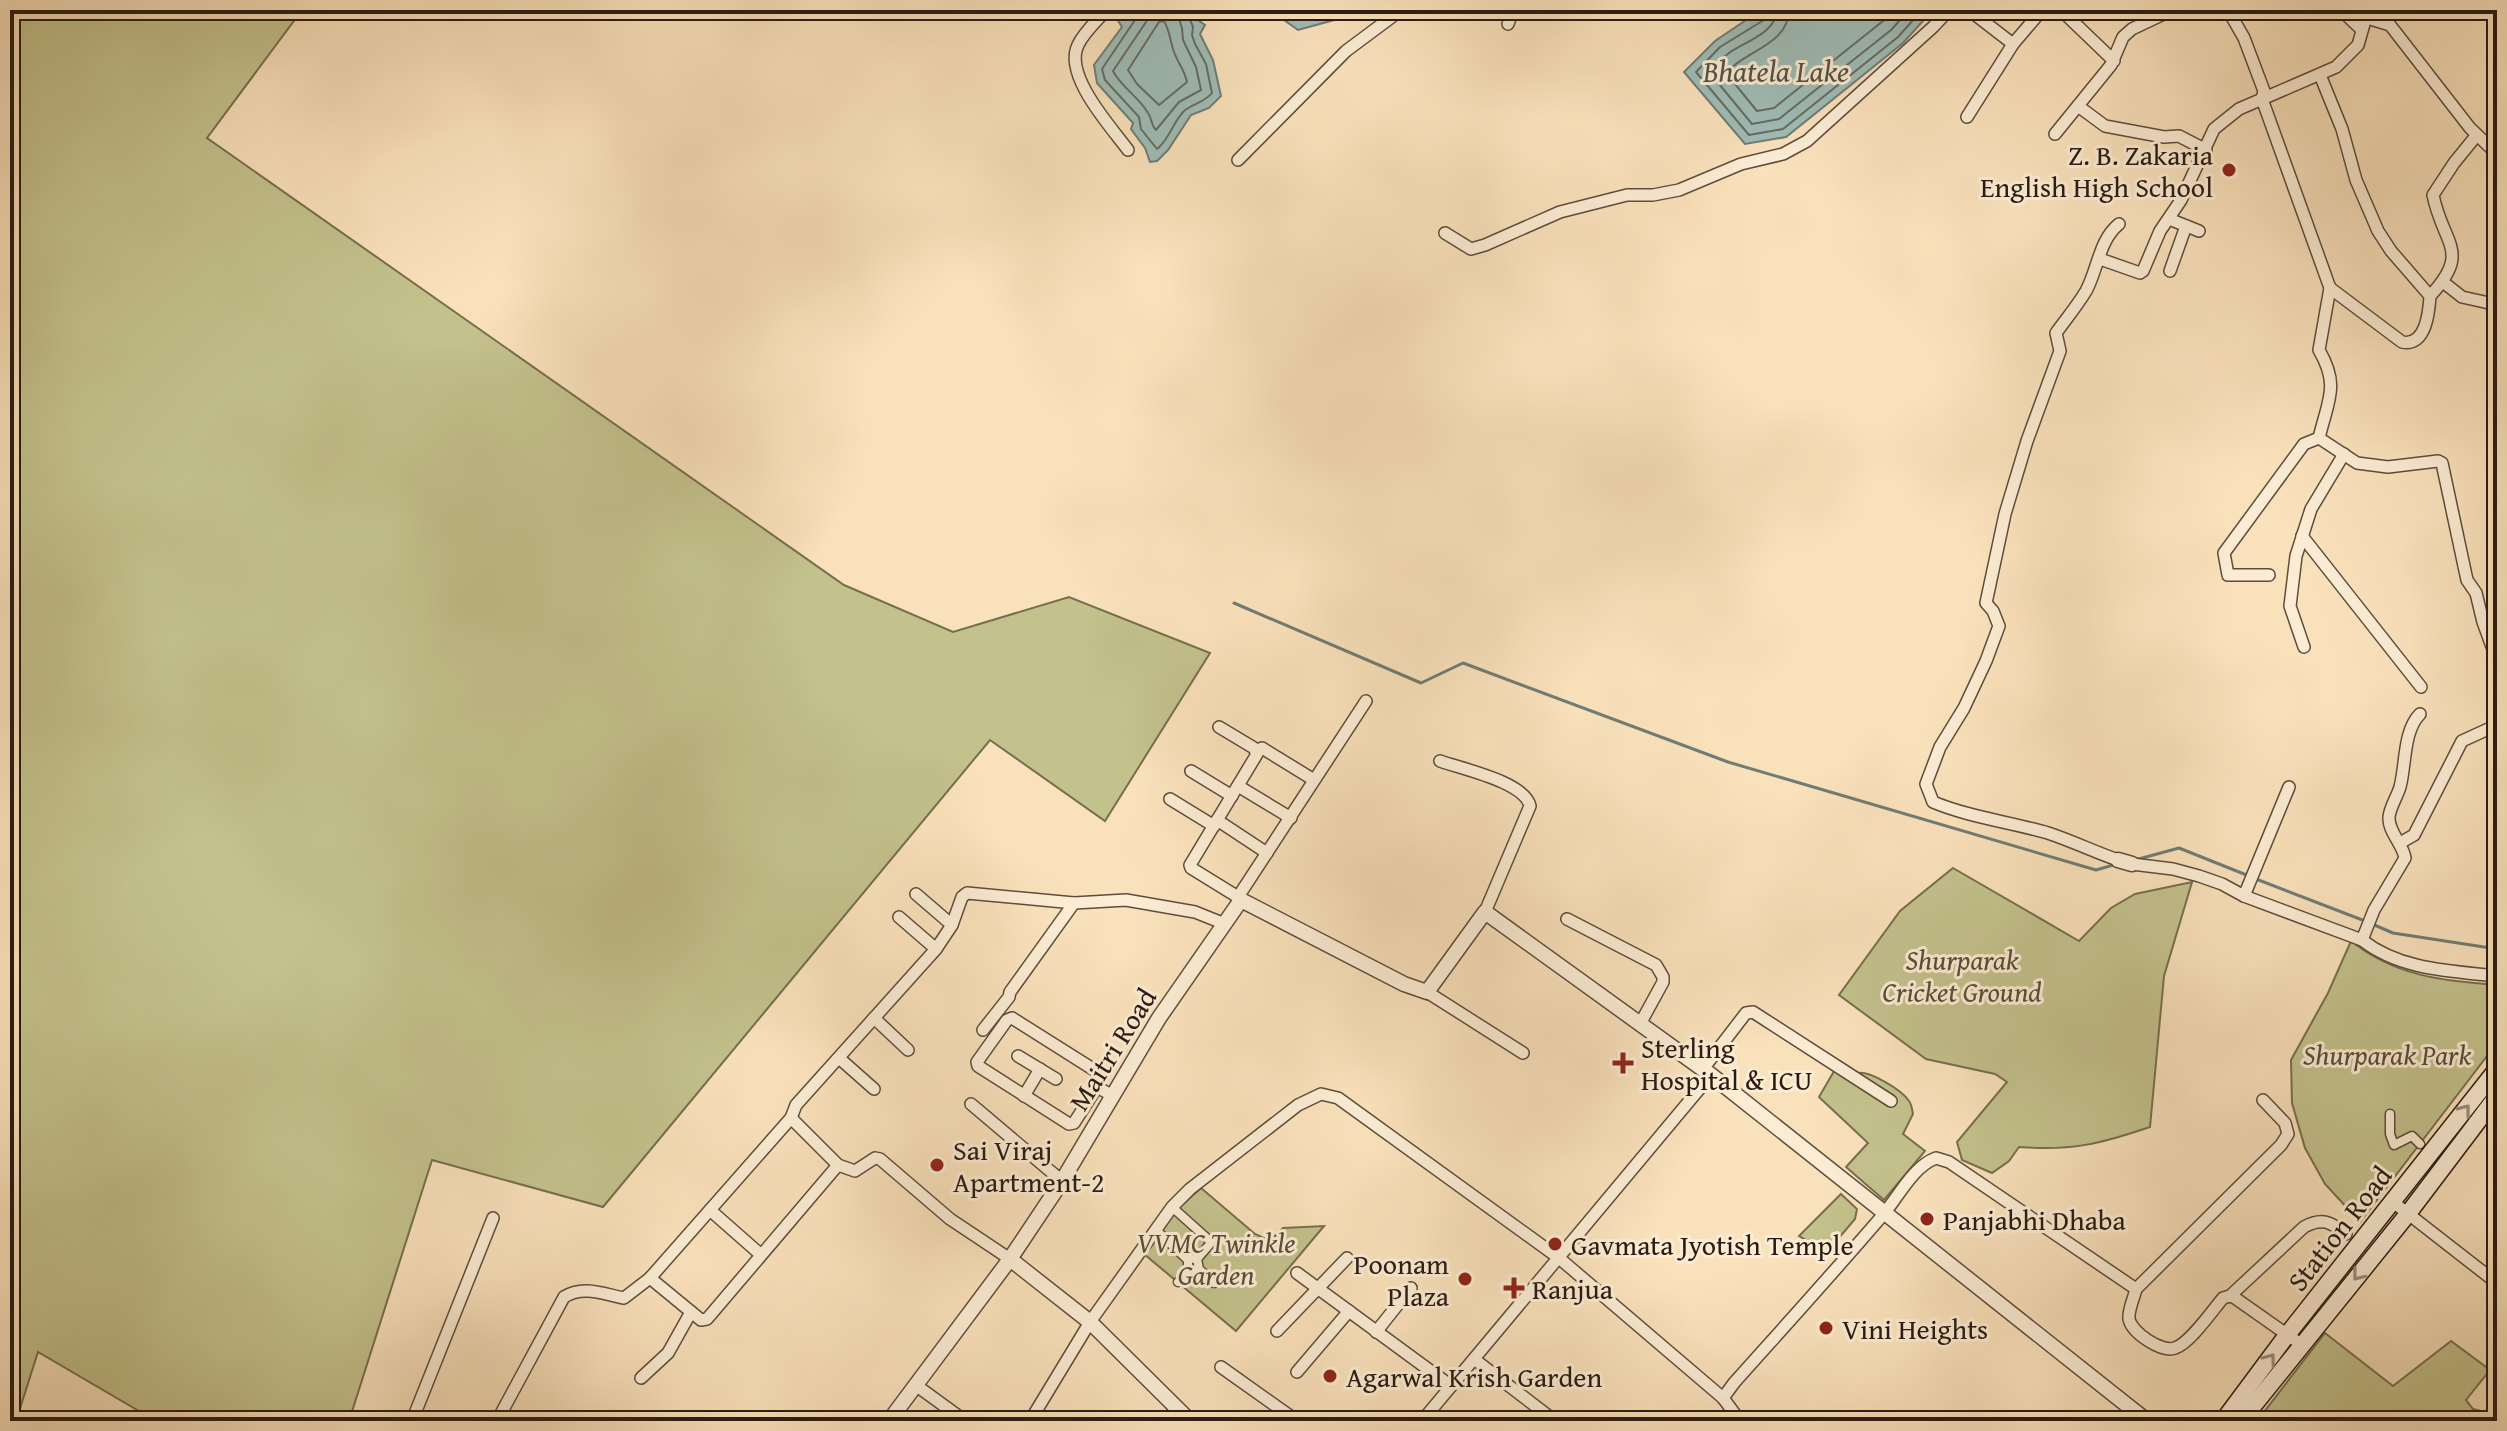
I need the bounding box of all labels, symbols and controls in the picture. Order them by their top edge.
water label: Bhatela Lake [1702,49,1849,93]
place label: Z. B. Zakaria English High School [1980,134,2214,207]
marker: Z. B. Zakaria English High School [2220,161,2238,179]
park label: Shurparak Cricket Ground [1882,939,2042,1012]
street label: Maitri Road [1058,980,1166,1118]
place label: Sterling Hospital & ICU [1641,1027,1812,1100]
park label: Shurparak Park [2303,1034,2471,1075]
marker: Sterling Hospital & ICU [1612,1052,1634,1074]
one-way arrow [2455,1105,2470,1119]
place label: Sai Viraj Apartment-2 [953,1129,1104,1202]
marker: Sai Viraj Apartment-2 [928,1156,946,1174]
street label: Station Road [2277,1157,2401,1299]
place label: Panjabhi Dhaba [1943,1199,2126,1240]
marker: Panjabhi Dhaba [1918,1210,1936,1228]
park label: VVMC Twinkle Garden [1136,1222,1296,1295]
place label: Gavmata Jyotish Temple [1571,1224,1854,1265]
marker: Gavmata Jyotish Temple [1546,1235,1564,1253]
place label: Poonam Plaza [1354,1243,1450,1316]
one-way arrow [2353,1266,2367,1281]
place label: Ranjua [1532,1268,1614,1309]
marker: Poonam Plaza [1456,1270,1474,1288]
marker: Ranjua [1503,1277,1525,1299]
place label: Vini Heights [1842,1308,1988,1349]
marker: Vini Heights [1817,1319,1835,1337]
one-way arrow [2260,1353,2274,1367]
place label: Agarwal Krish Garden [1346,1356,1602,1397]
marker: Agarwal Krish Garden [1321,1367,1339,1385]

